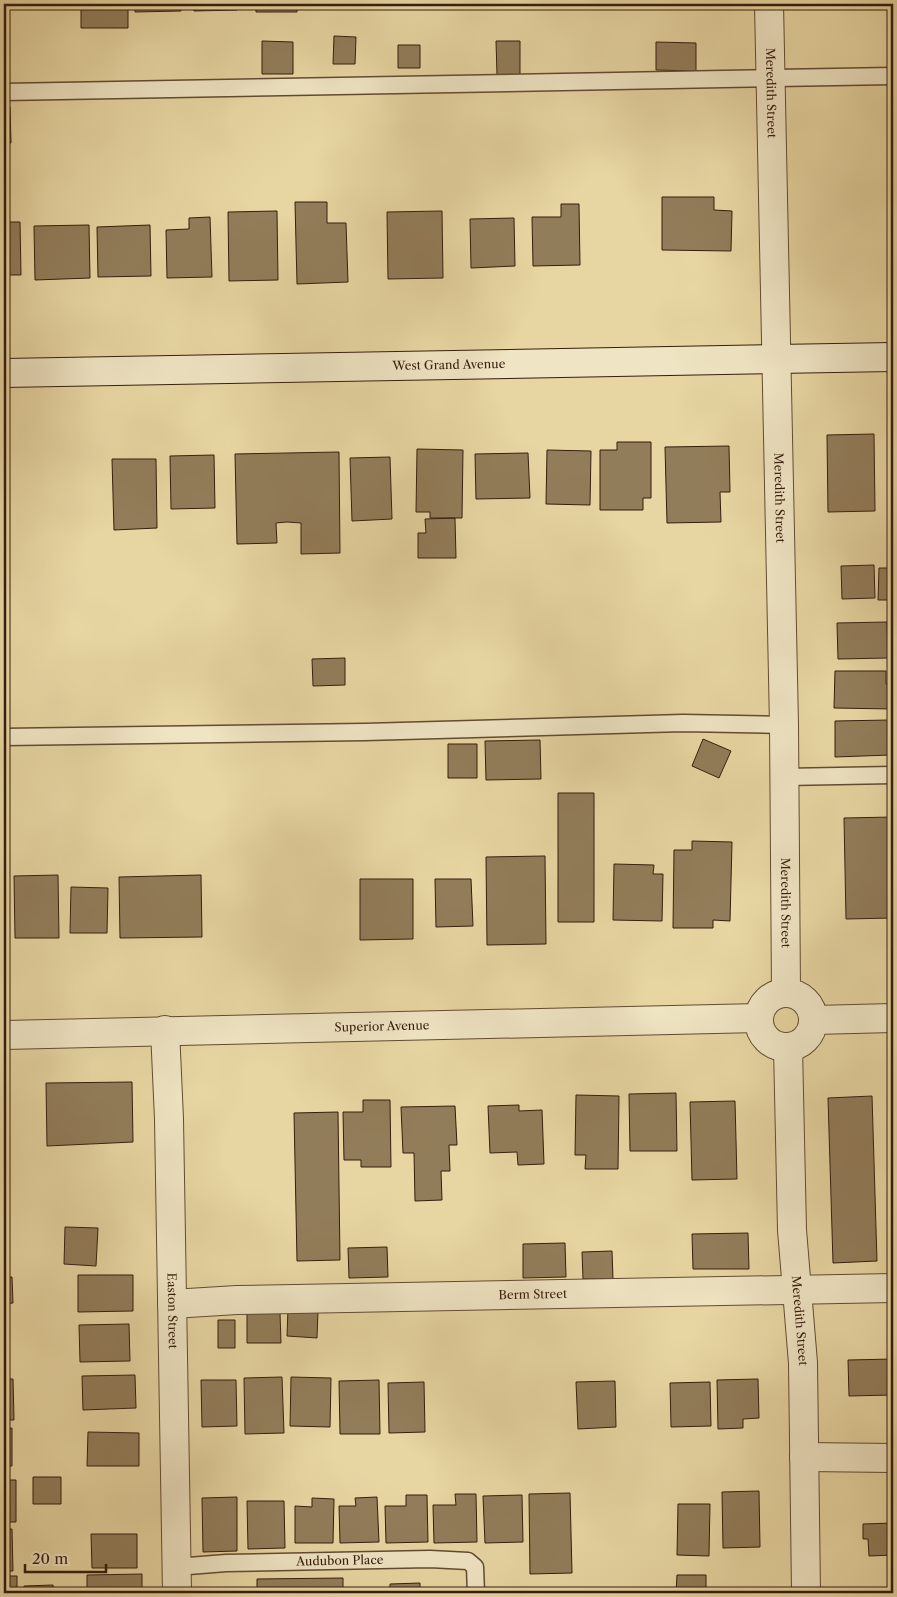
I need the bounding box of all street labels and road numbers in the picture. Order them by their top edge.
street label: Meredith Street [763,48,780,139]
street label: West Grand Avenue [391,356,506,373]
street label: Meredith Street [771,453,788,544]
street label: Meredith Street [778,858,794,949]
street label: Superior Avenue [334,1017,430,1035]
street label: Easton Street [165,1273,181,1350]
street label: Meredith Street [789,1275,811,1366]
street label: Berm Street [498,1286,568,1302]
street label: Audubon Place [295,1552,384,1569]

